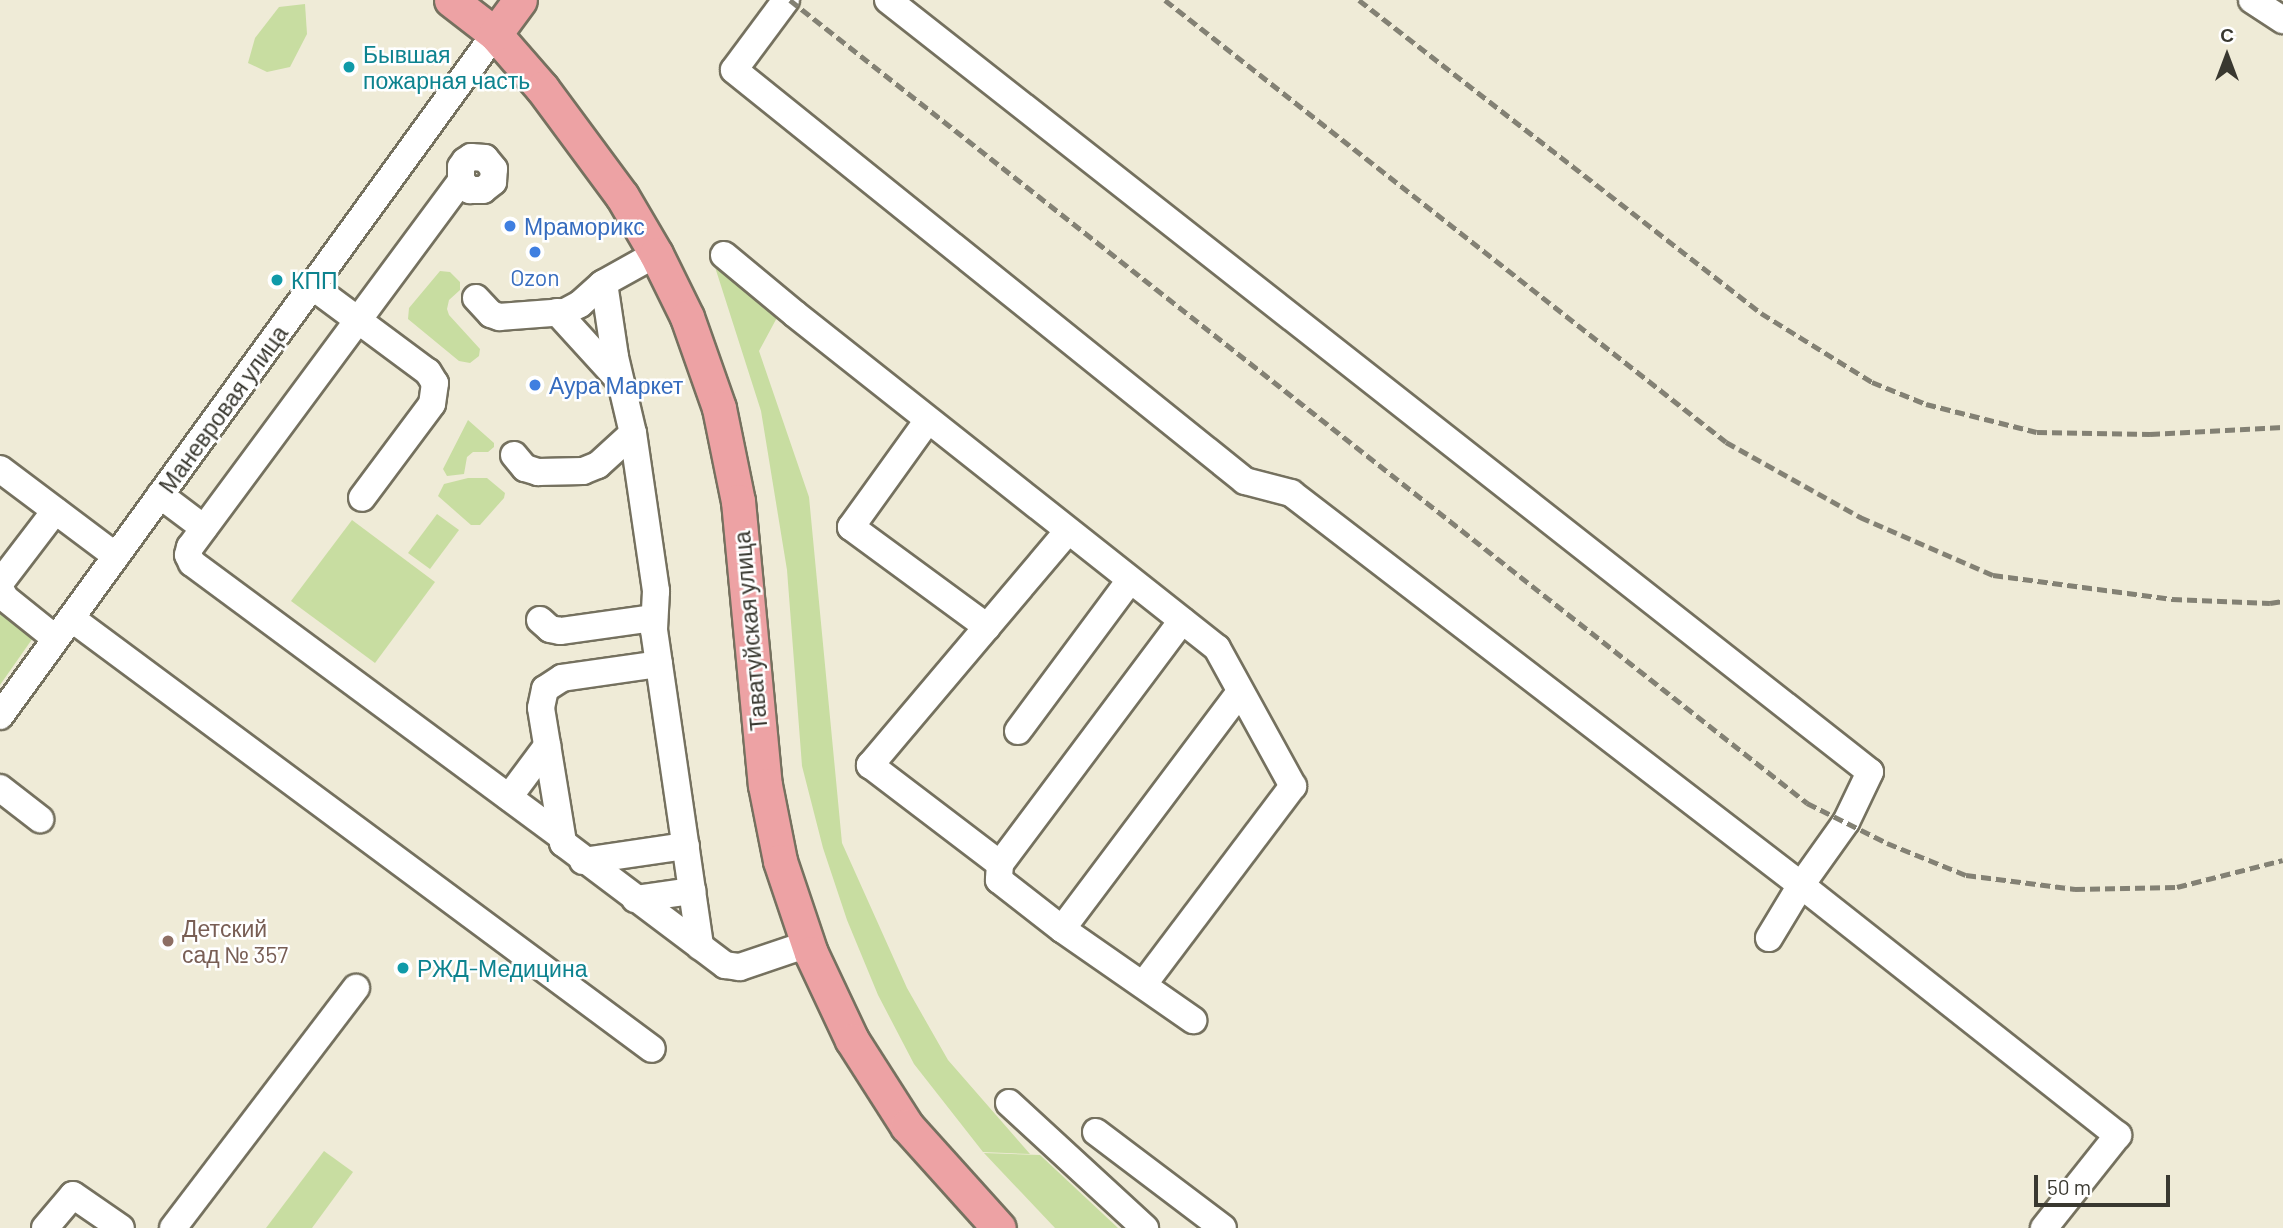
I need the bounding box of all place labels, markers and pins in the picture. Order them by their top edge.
place label: Бывшая пожарная часть [363,40,530,94]
marker: Бывшая пожарная часть [341,59,357,75]
place label: Мраморикс [524,212,645,240]
marker: Мраморикс [502,218,518,234]
marker: Ozon [527,244,543,260]
place label: Ozon [510,263,560,291]
place label: КПП [291,266,337,294]
marker: КПП [269,272,285,288]
place label: Аура Маркет [549,371,683,399]
marker: Аура Маркет [527,377,543,393]
place label: Детский сад № 357 [182,914,288,968]
marker: Детский сад № 357 [160,933,176,949]
place label: РЖД-Медицина [417,954,587,982]
marker: РЖД-Медицина [395,960,411,976]

